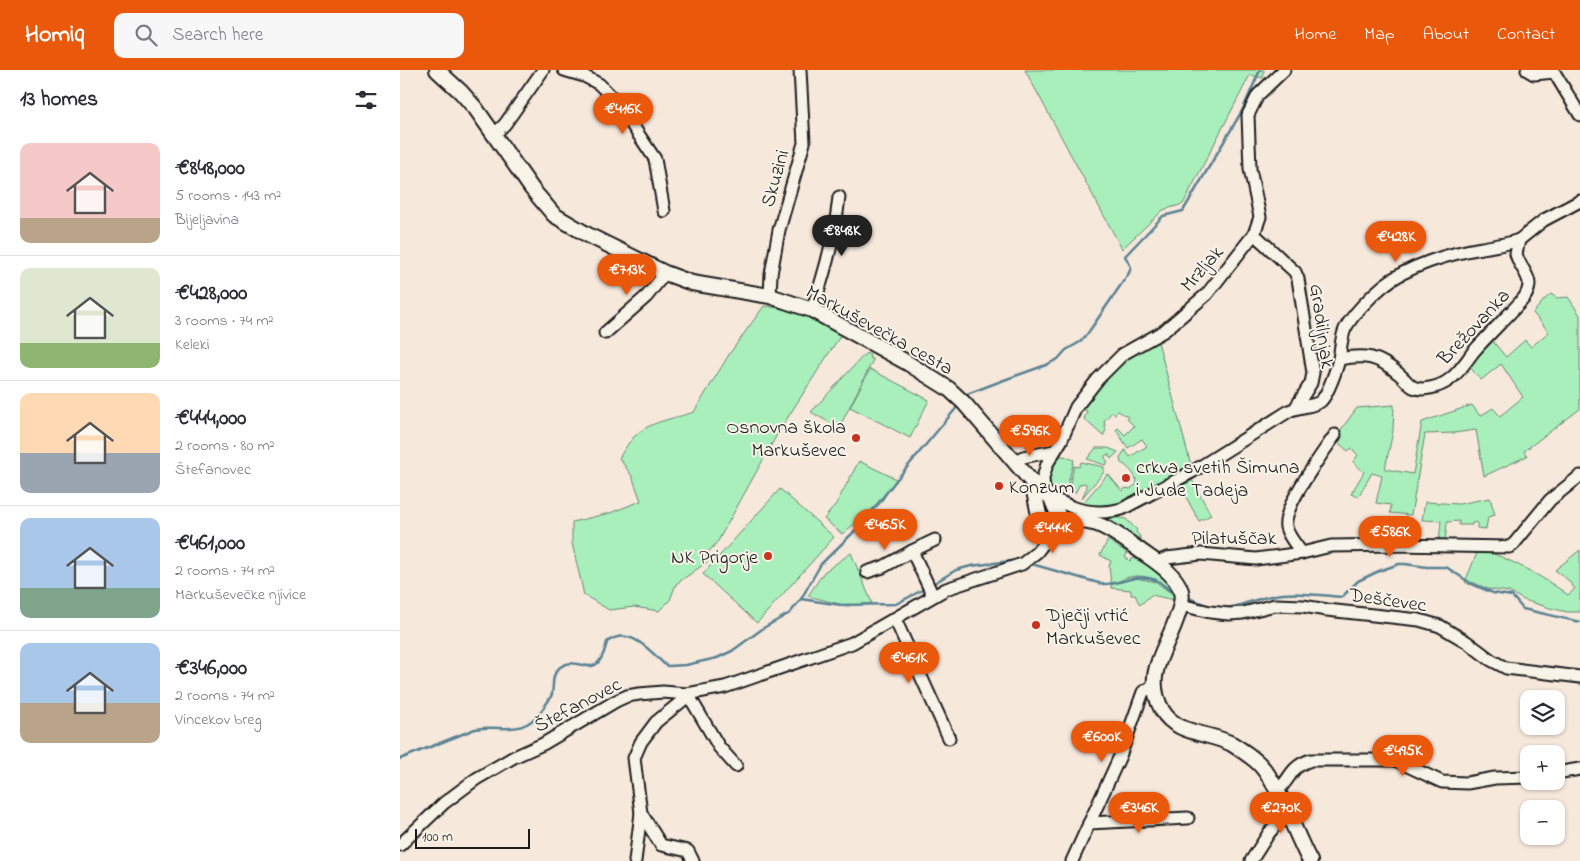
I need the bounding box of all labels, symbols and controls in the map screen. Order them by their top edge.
search box [114,13,464,58]
text: Homiq [25,18,84,53]
icon: search [132,21,160,49]
text: Search here [172,22,263,49]
text: Home [1295,22,1336,48]
text: Map [1364,22,1395,48]
text: About [1423,22,1469,48]
text: Contact [1497,22,1555,48]
text: 13 homes [20,85,98,115]
icon: filters [352,86,380,114]
pin: €416K [588,92,658,135]
text: €416K [604,97,642,121]
street label: Skuzini [754,147,798,211]
text: €848,000 [175,154,245,184]
icon: home [60,163,120,223]
text: 5 rooms · 143 m² [175,184,281,208]
text: Bijeljavina [175,208,239,232]
pin: €848K [807,214,877,257]
text: €848K [823,219,861,243]
pin: €428K [1361,220,1431,263]
text: €428K [1376,225,1416,249]
street label: Mrzljak [1174,240,1232,299]
pin: €713K [592,254,662,296]
text: €713K [608,258,646,282]
text: €428,000 [175,279,247,309]
street label: Markuševečka cesta [800,279,958,384]
street label: Gradiljnjak [1300,282,1341,371]
street label: Brežovanka [1431,283,1518,373]
icon: home [60,288,120,348]
text: 3 rooms · 74 m² [175,309,274,333]
text: Keleki [175,333,210,357]
text: €444,000 [175,404,246,434]
icon: home [60,413,120,473]
place label: Osnovna škola Markuševec [726,414,846,466]
pin: €596K [995,414,1065,457]
text: €596K [1010,419,1050,443]
marker: Osnovna škola Markuševec [850,432,862,444]
text: 2 rooms · 80 m² [175,434,275,458]
place label: crkva svetih Šimuna i Jude Tadeja [1136,454,1300,506]
text: Štefanovec [175,458,251,482]
marker: crkva svetih Šimuna i Jude Tadeja [1120,472,1132,484]
place label: Konzum [1009,474,1074,503]
marker: Konzum [993,480,1005,492]
pin: €465K [850,508,920,551]
pin: €444K [1018,512,1088,554]
text: €465K [864,513,906,537]
text: €444K [1034,516,1072,540]
pin: €586K [1355,516,1425,558]
text: €586K [1369,520,1411,544]
street label: Pilatuščak [1192,525,1277,554]
text: €461,000 [175,529,245,559]
icon: home [60,538,120,598]
place label: NK Prigorje [671,544,758,574]
marker: NK Prigorje [762,550,774,562]
text: 2 rooms · 74 m² [175,559,275,583]
street label: Deščevec [1346,582,1428,621]
text: Markuševečke njivice [175,583,306,607]
place label: Dječji vrtić Markuševec [1045,602,1141,654]
marker: Dječji vrtić Markuševec [1030,619,1042,631]
pin: €461K [874,642,944,684]
text: €461K [890,646,928,670]
text: €346,000 [175,654,247,684]
icon: home [60,663,120,723]
street label: Štefanovec [529,671,627,741]
text: 2 rooms · 74 m² [175,684,275,708]
map controls [1520,690,1565,845]
button: layers [1520,690,1565,735]
text: Vincekov breg [175,708,262,732]
pin: €600K [1067,720,1137,763]
text: €600K [1082,725,1122,749]
pin: €495K [1368,734,1438,777]
text: €495K [1383,739,1423,763]
button: + [1520,745,1565,790]
pin: €346K [1104,792,1174,834]
pin: €270K [1246,792,1316,834]
text: €346K [1119,796,1159,820]
text: €270K [1261,796,1301,820]
button: − [1520,800,1565,845]
scale bar [415,826,530,849]
text: 100 m [422,827,453,848]

